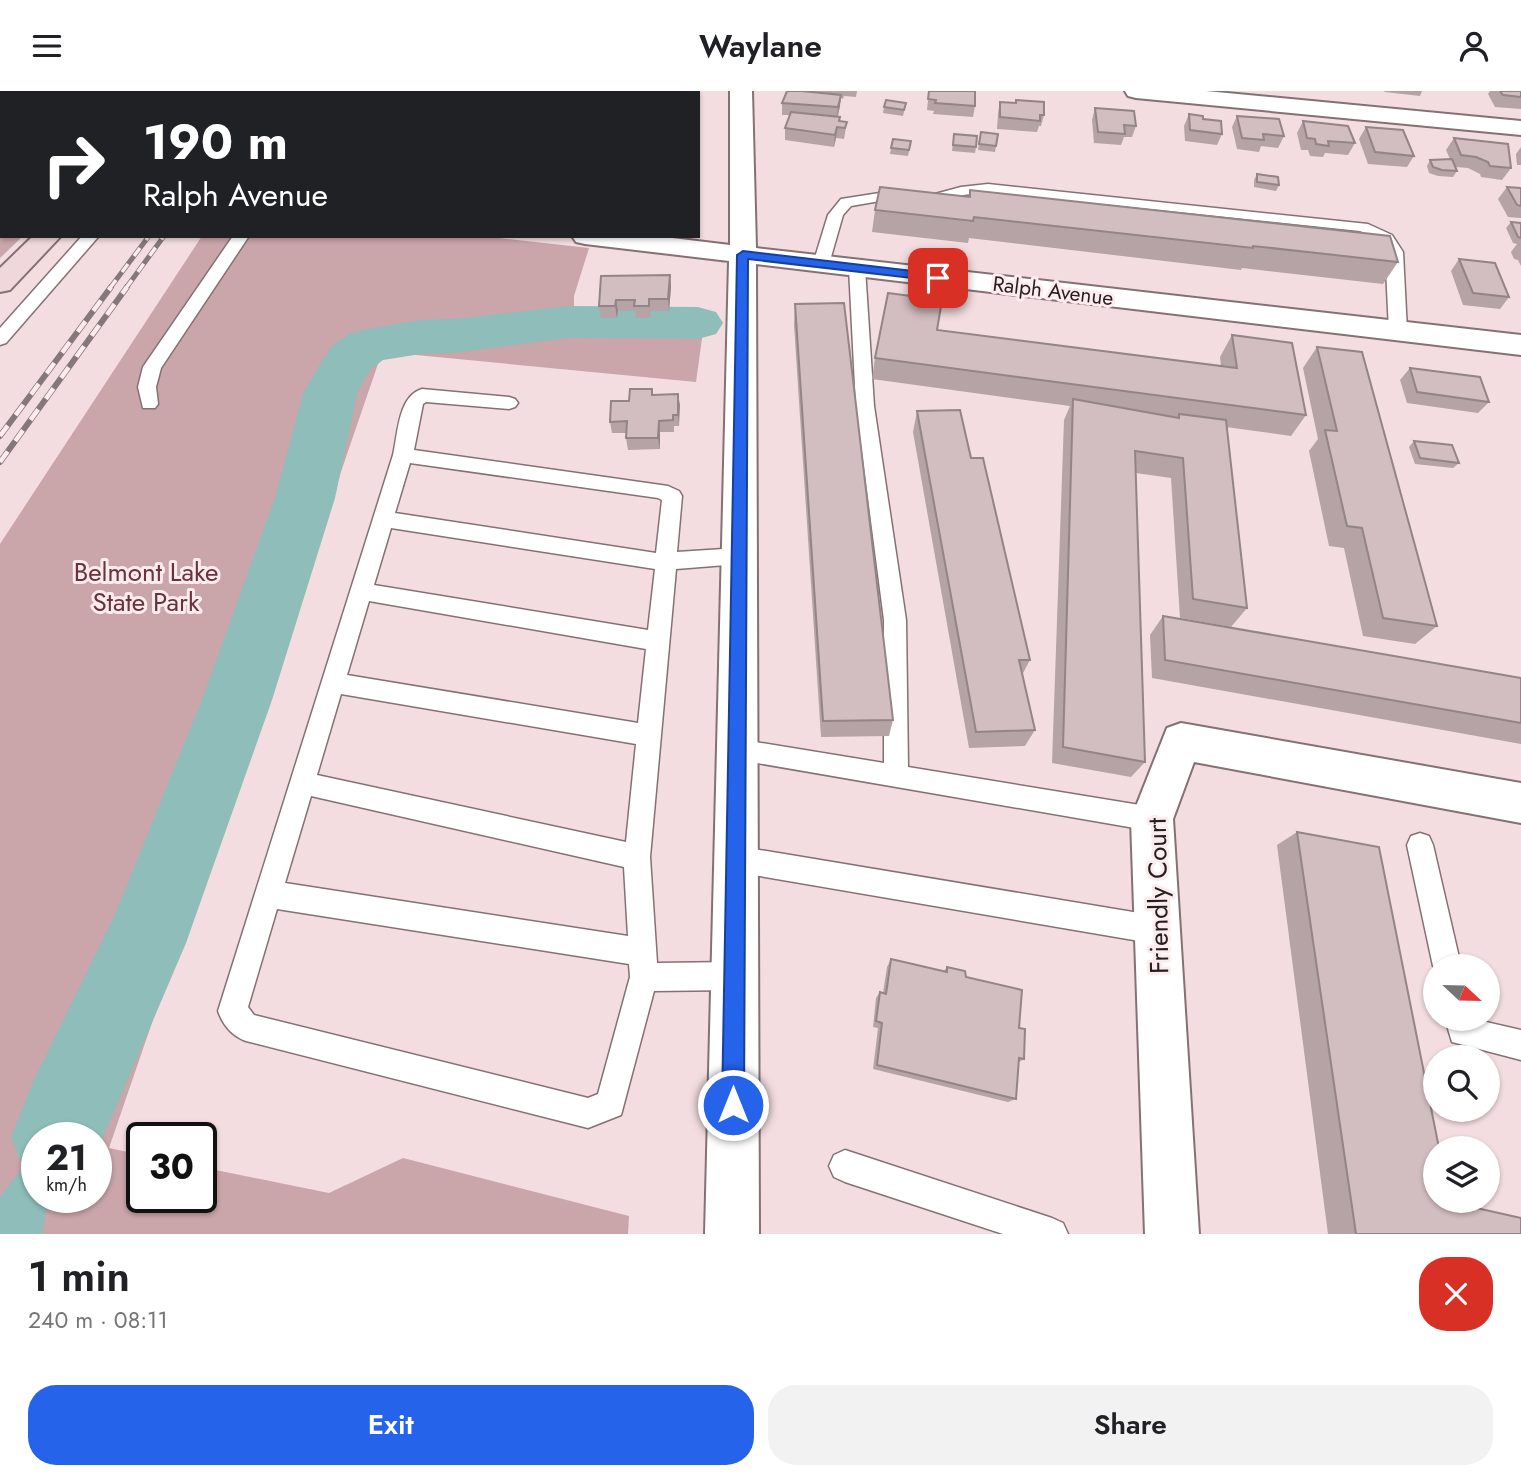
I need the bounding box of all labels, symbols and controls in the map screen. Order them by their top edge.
text: Waylane [699,23,822,69]
icon: menu [28,27,66,65]
icon: person [1455,27,1493,65]
text: 190 m [143,107,288,177]
icon: right [28,119,119,210]
text: Ralph Avenue [143,172,328,218]
pin [908,248,968,308]
icon: arrive [919,259,957,297]
street label: Ralph Avenue [991,269,1115,313]
park label: Belmont Lake State Park [74,553,218,621]
street label: Friendly Court [1138,817,1178,974]
north arrow [1423,954,1500,1031]
map controls [1423,954,1500,1213]
button: search [1423,1045,1500,1122]
position arrow [696,1068,770,1142]
speed limit sign: 30 [126,1122,217,1213]
text: 21 [46,1133,87,1183]
button: layers [1423,1136,1500,1213]
text: km/h [46,1172,87,1198]
text: 1 min [28,1246,130,1307]
button: close [1419,1257,1493,1331]
text: 240 m · 08:11 [28,1303,168,1337]
button: Exit [28,1385,754,1465]
button: Share [768,1385,1493,1465]

